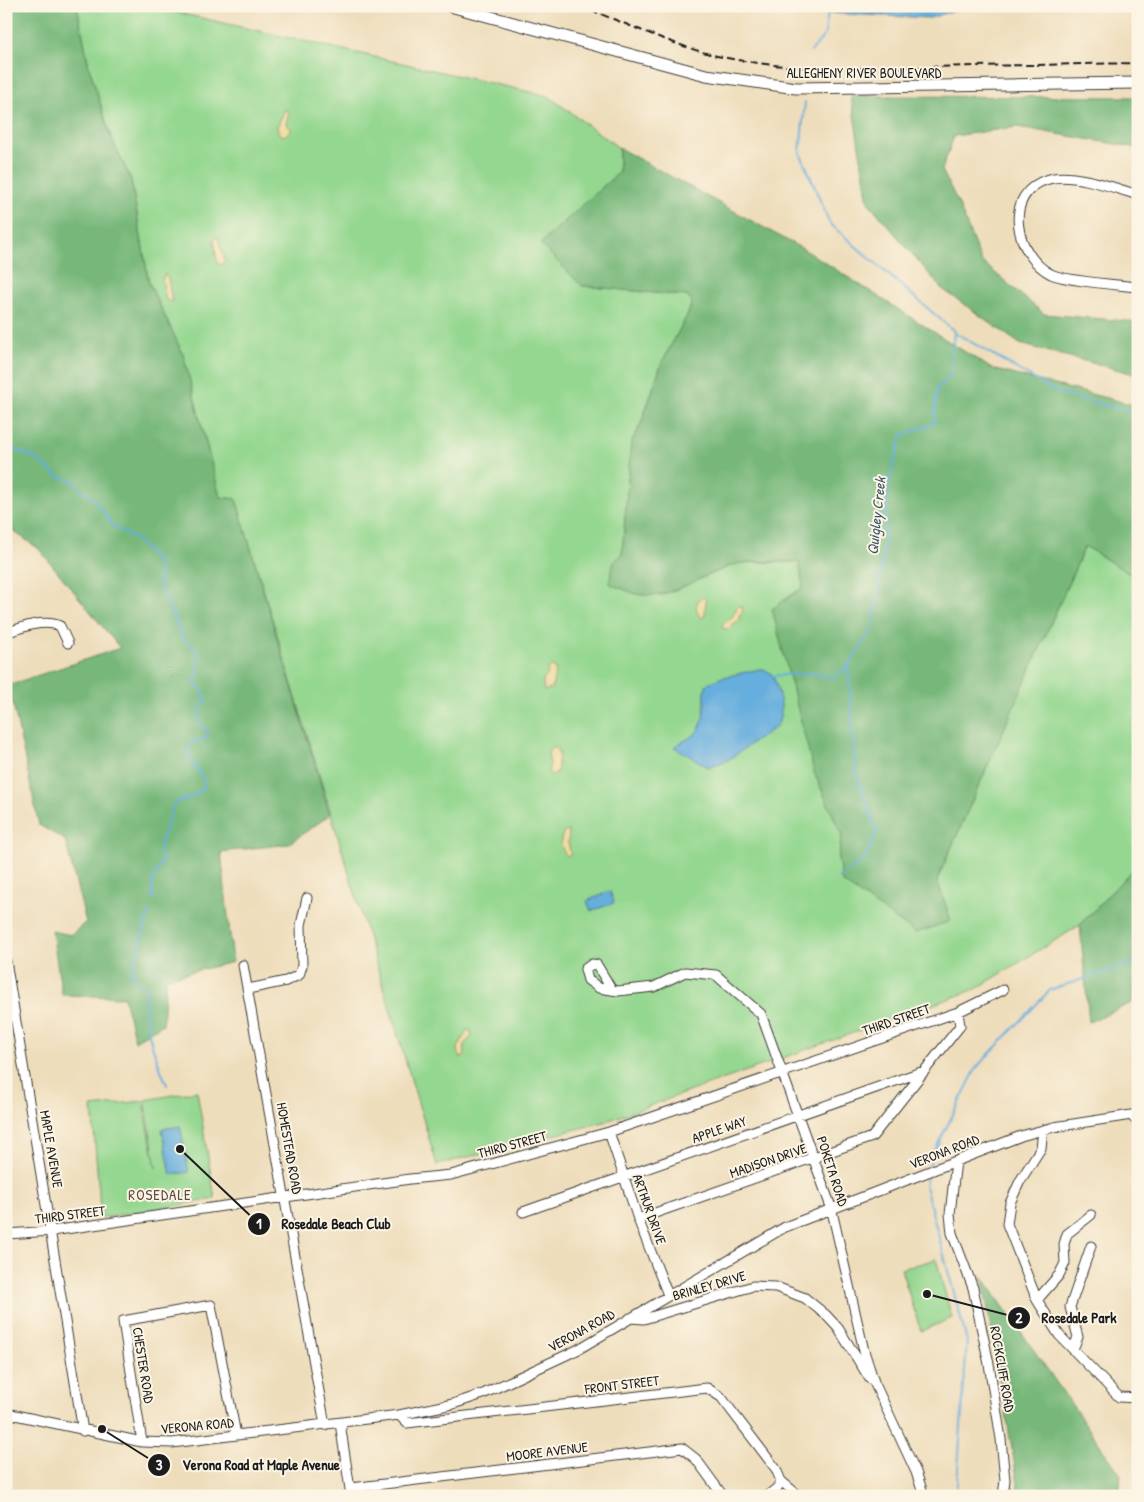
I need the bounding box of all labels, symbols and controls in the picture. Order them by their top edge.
street label: ALLEGHENY RIVER BOULEVARD [787,63,942,82]
water label: Quigley Creek [861,474,891,556]
street label: THIRD STREET [859,998,933,1040]
street label: HOMESTEAD ROAD [273,1101,307,1195]
street label: MAPLE AVENUE [36,1109,68,1189]
street label: APPLE WAY [689,1111,750,1147]
street label: THIRD STREET [475,1126,549,1162]
street label: VERONA ROAD [906,1129,982,1173]
street label: POKETA ROAD [813,1134,853,1209]
street label: MADISON DRIVE [727,1138,809,1182]
street label: ARTHUR DRIVE [628,1171,672,1247]
district label: ROSEDALE [128,1184,192,1205]
street label: THIRD STREET [34,1200,107,1228]
callout: Rosedale Beach Club [246,1209,400,1239]
text: 1 [256,1213,262,1234]
text: Rosedale Beach Club [281,1213,391,1234]
street label: BRINLEY DRIVE [670,1265,748,1305]
callout: Rosedale Park [1006,1303,1126,1333]
street label: VERONA ROAD [544,1304,618,1356]
text: 2 [1015,1307,1023,1328]
text: Rosedale Park [1042,1307,1117,1328]
street label: ROCKCLIFF ROAD [986,1325,1020,1414]
street label: CHESTER ROAD [129,1326,159,1405]
street label: FRONT STREET [583,1370,661,1398]
street label: VERONA ROAD [160,1412,235,1438]
street label: MOORE AVENUE [505,1437,589,1465]
callout: Verona Road at Maple Avenue [147,1450,349,1480]
text: 3 [156,1454,163,1475]
text: Verona Road at Maple Avenue [182,1454,340,1476]

